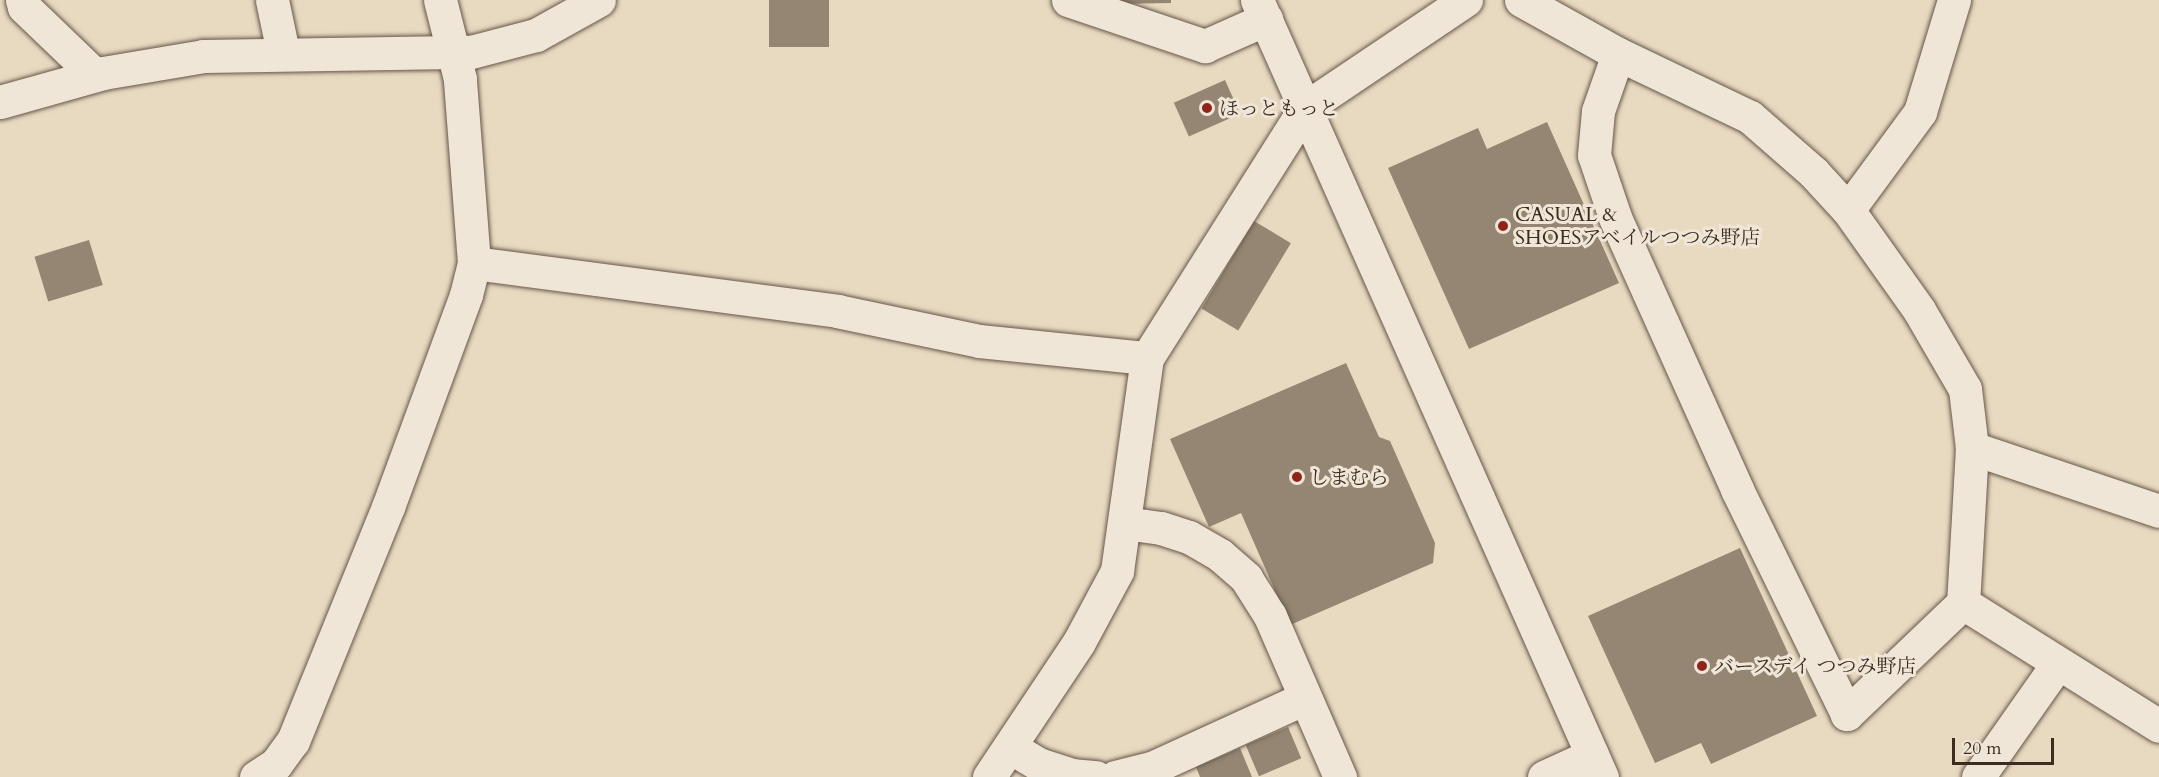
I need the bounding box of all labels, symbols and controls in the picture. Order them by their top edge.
place label: ほっともっと [1219,96,1339,120]
marker: ほっともっと [1200,101,1214,115]
place label: CASUAL & SHOESアベイルつつみ野店 [1515,202,1761,249]
marker: CASUAL & SHOESアベイルつつみ野店 [1496,219,1510,233]
place label: しまむら [1309,465,1389,489]
marker: しまむら [1290,470,1304,484]
place label: バースデイ つつみ野店 [1714,654,1919,678]
marker: バースデイ つつみ野店 [1695,659,1709,673]
scale bar [1955,726,2057,764]
text: 20 m [1963,736,2002,761]

